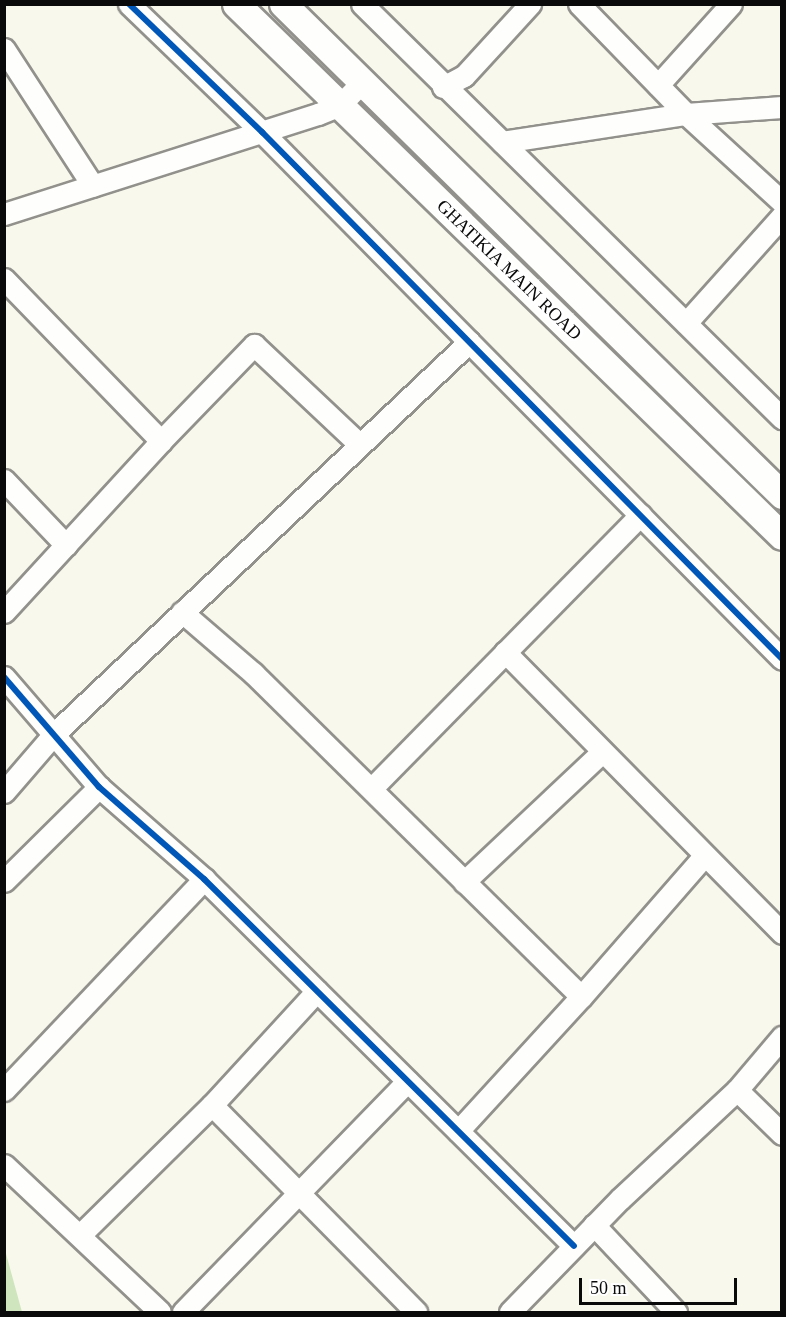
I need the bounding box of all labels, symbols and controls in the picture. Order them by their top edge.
street label: GHATIKIA MAIN ROAD [432,195,586,345]
scale bar [582,1266,740,1304]
text: 50 m [590,1278,627,1298]

